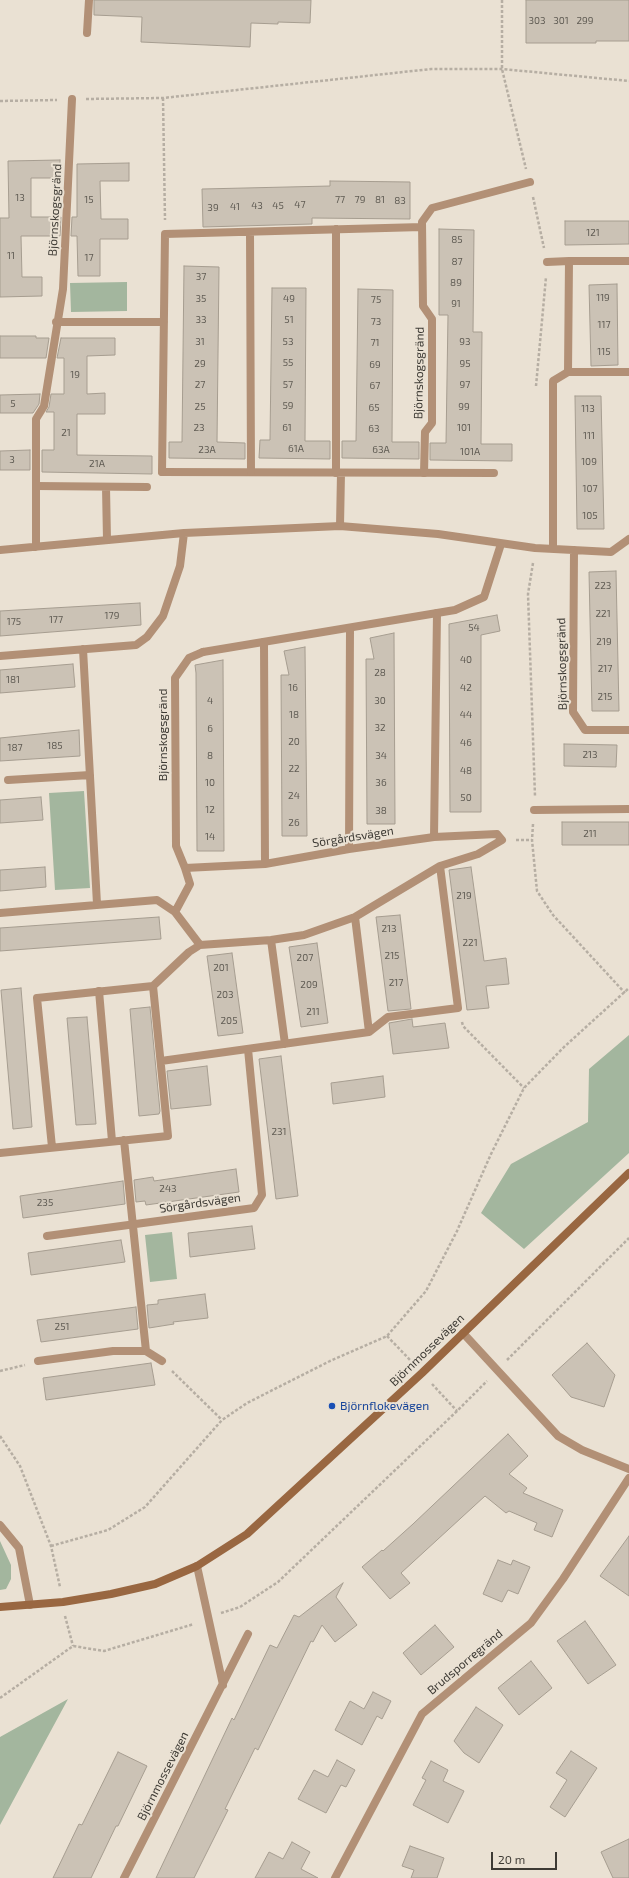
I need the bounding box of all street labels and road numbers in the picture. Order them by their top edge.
street label: Björnskogsgränd [45,163,65,257]
street label: Björnskogsgränd [411,327,427,419]
street label: Björnskogsgränd [554,618,570,710]
street label: Björnskogsgränd [156,689,170,781]
street label: Sörgårdsvägen [311,823,395,851]
street label: Sörgårdsvägen [158,1190,242,1216]
street label: Björnmossevägen [387,1311,467,1389]
street label: Brudsporregränd [424,1626,506,1698]
street label: Björnmossevägen [134,1729,192,1823]

